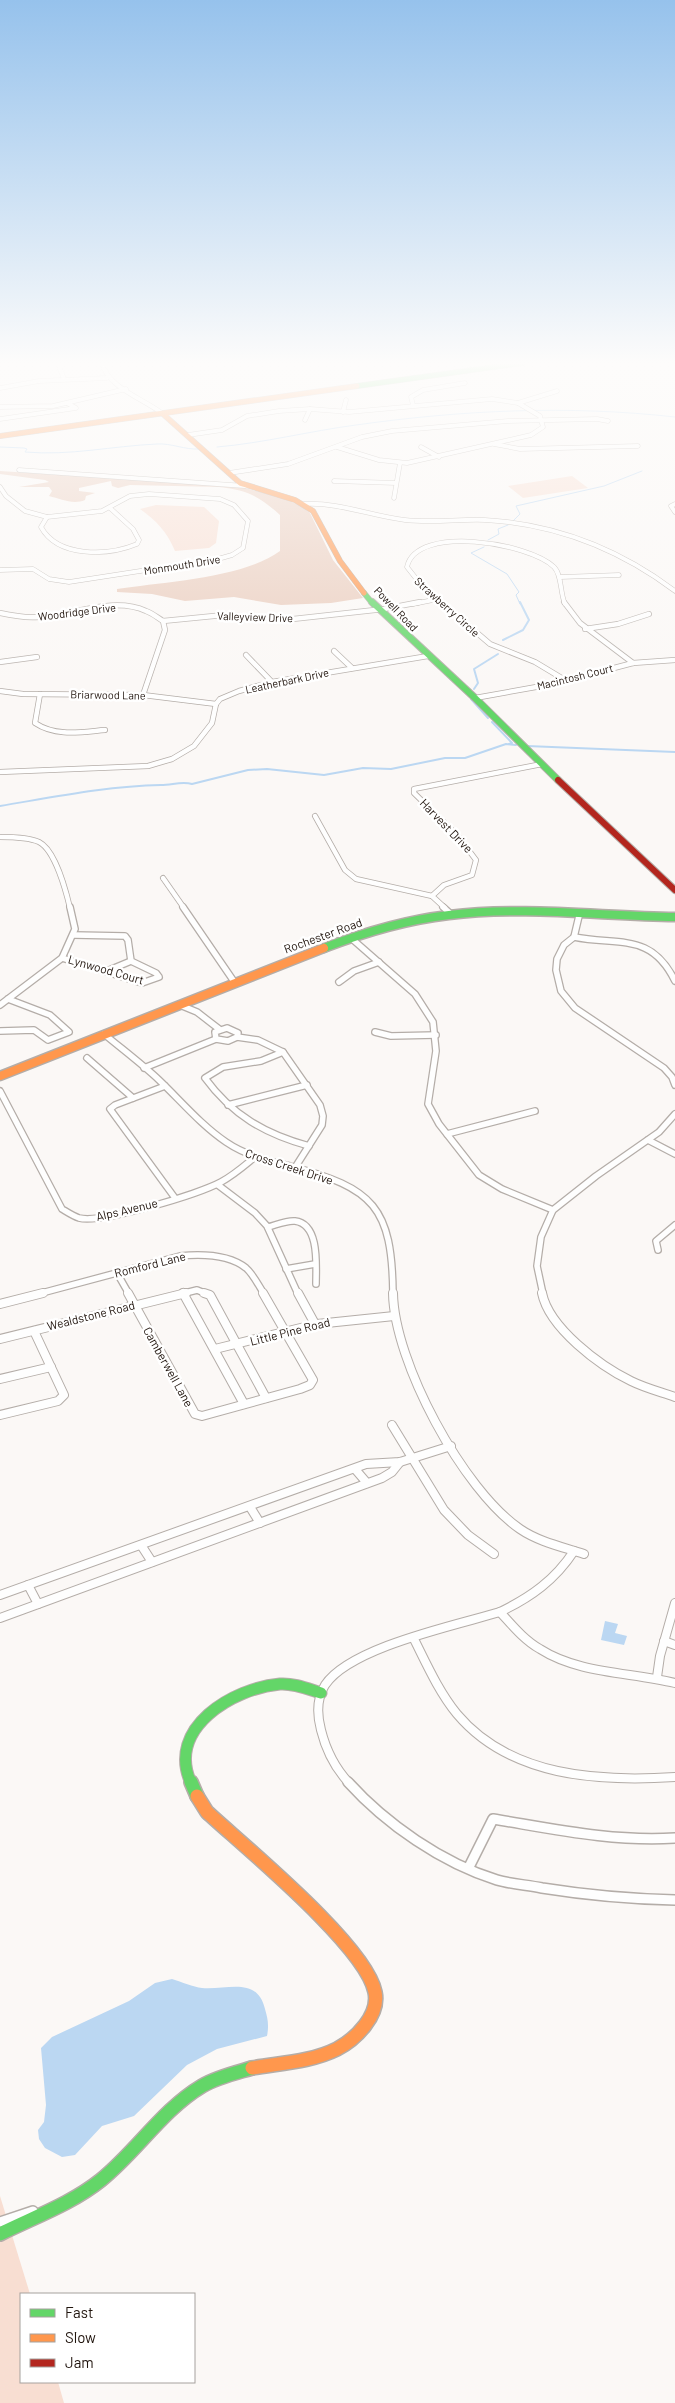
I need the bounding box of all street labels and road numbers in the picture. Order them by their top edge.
street label: Monmouth Drive [143,552,221,577]
street label: Strawberry Circle [412,574,483,639]
street label: Powell Road [372,584,421,634]
street label: Woodridge Drive [37,600,117,623]
street label: Valleyview Drive [217,609,293,624]
street label: Macintosh Court [536,661,614,692]
street label: Leatherbark Drive [244,665,330,696]
street label: Briarwood Lane [70,687,146,702]
street label: Harvest Drive [417,795,476,855]
street label: Rochester Road [282,914,364,956]
street label: Lynwood Court [67,952,146,987]
street label: Cross Creek Drive [244,1145,335,1187]
street label: Alps Avenue [95,1195,159,1223]
street label: Romford Lane [113,1248,187,1280]
street label: Wealdstone Road [45,1297,136,1333]
street label: Little Pine Road [248,1314,331,1348]
street label: Camberwell Lane [141,1324,197,1409]

